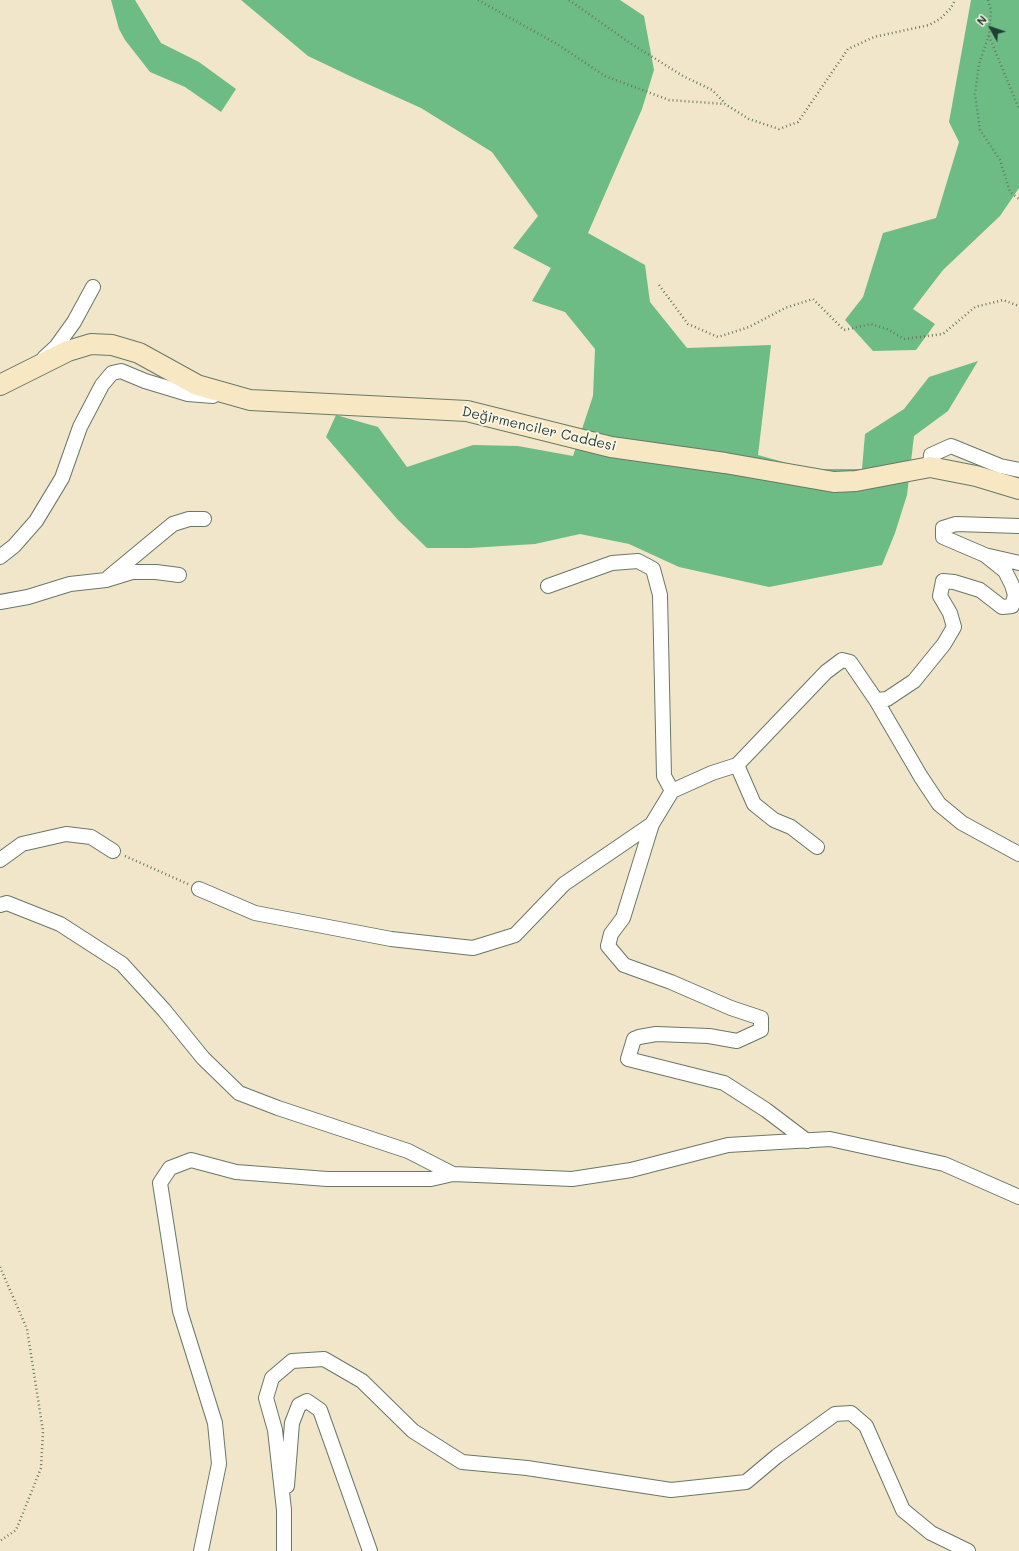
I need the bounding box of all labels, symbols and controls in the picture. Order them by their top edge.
north arrow [971,8,1011,48]
text: N [973,12,990,28]
street label: Değirmenciler Caddesi [460,403,618,455]

